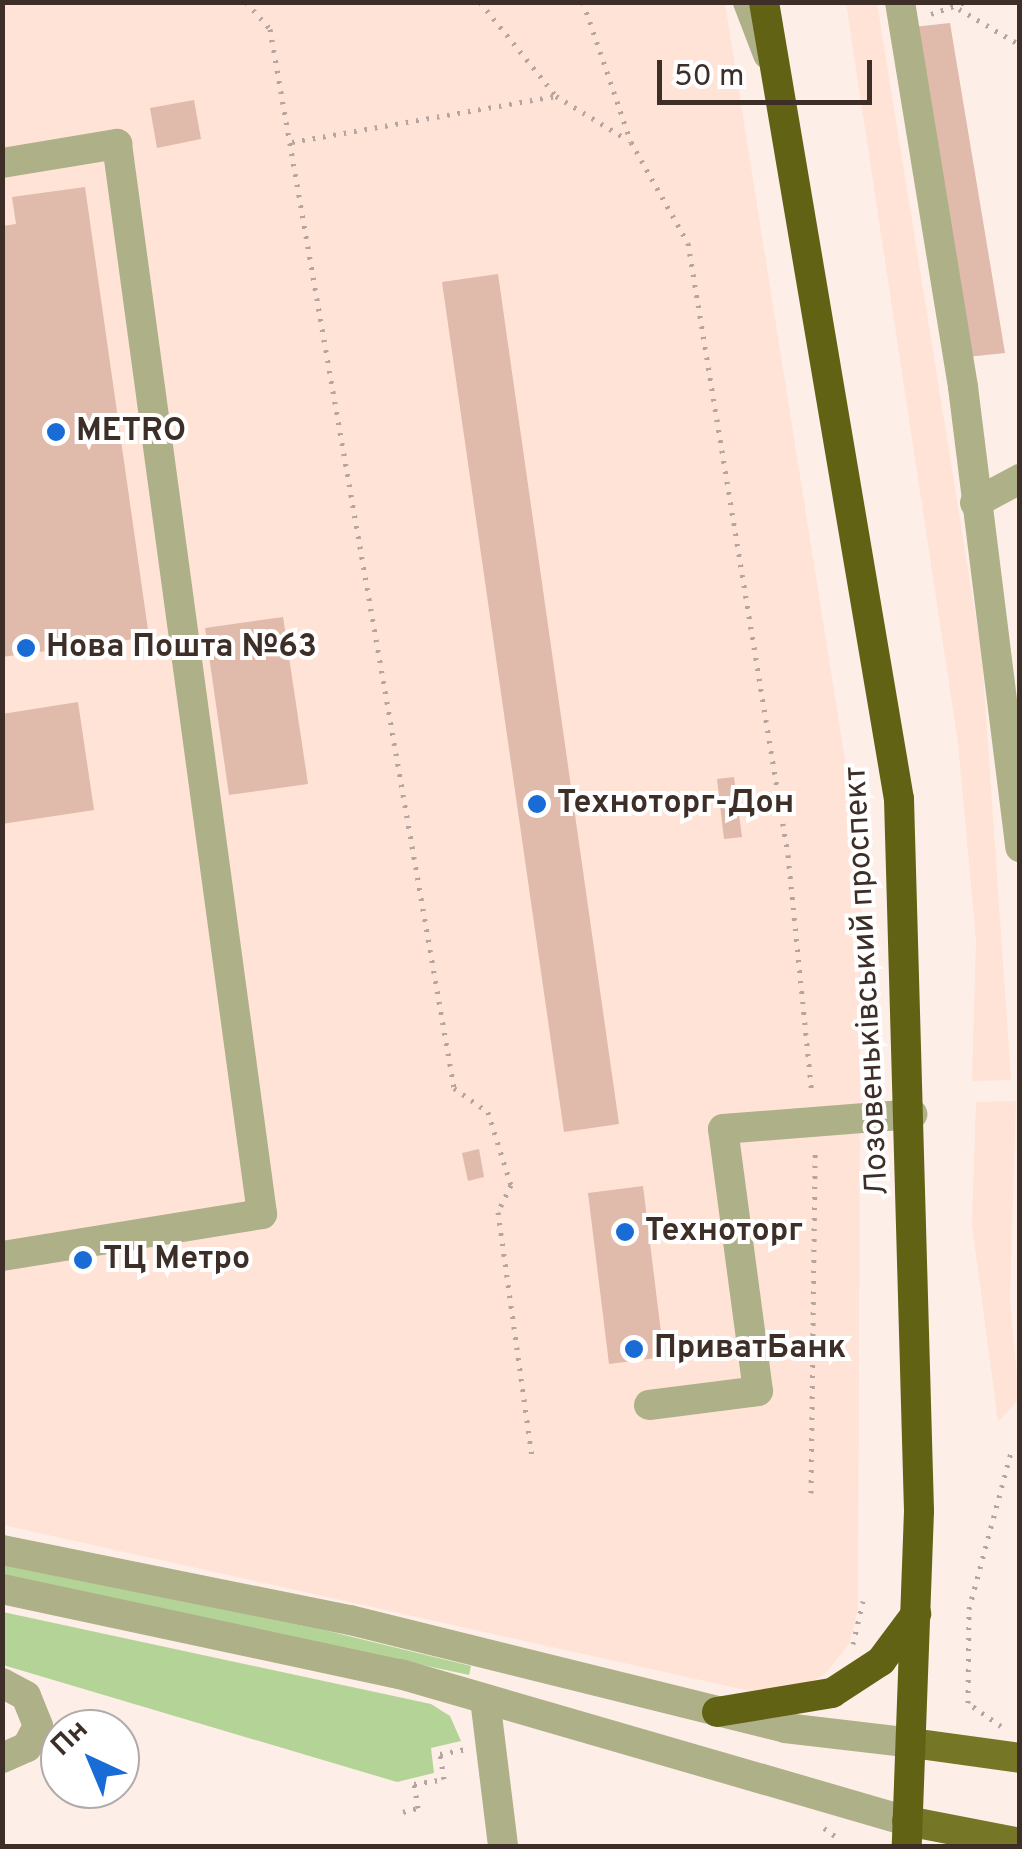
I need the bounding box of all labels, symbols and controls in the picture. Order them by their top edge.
scale bar [662,40,877,102]
text: 50 m [674,59,744,96]
place label: METRO [76,413,186,451]
marker: METRO [45,421,67,443]
place label: Нова Пошта №63 [46,629,317,667]
marker: Нова Пошта №63 [15,637,37,659]
street label: Лозовеньківський проспект [838,765,898,1197]
place label: Техноторг-Дон [557,785,794,823]
marker: Техноторг-Дон [526,793,548,815]
place label: Техноторг [645,1213,803,1251]
marker: Техноторг [614,1221,636,1243]
place label: ТЦ Метро [103,1241,250,1279]
marker: ТЦ Метро [72,1249,94,1271]
place label: ПриватБанк [654,1330,846,1368]
marker: ПриватБанк [623,1338,645,1360]
north arrow [40,1709,140,1809]
text: Пн [44,1713,97,1765]

